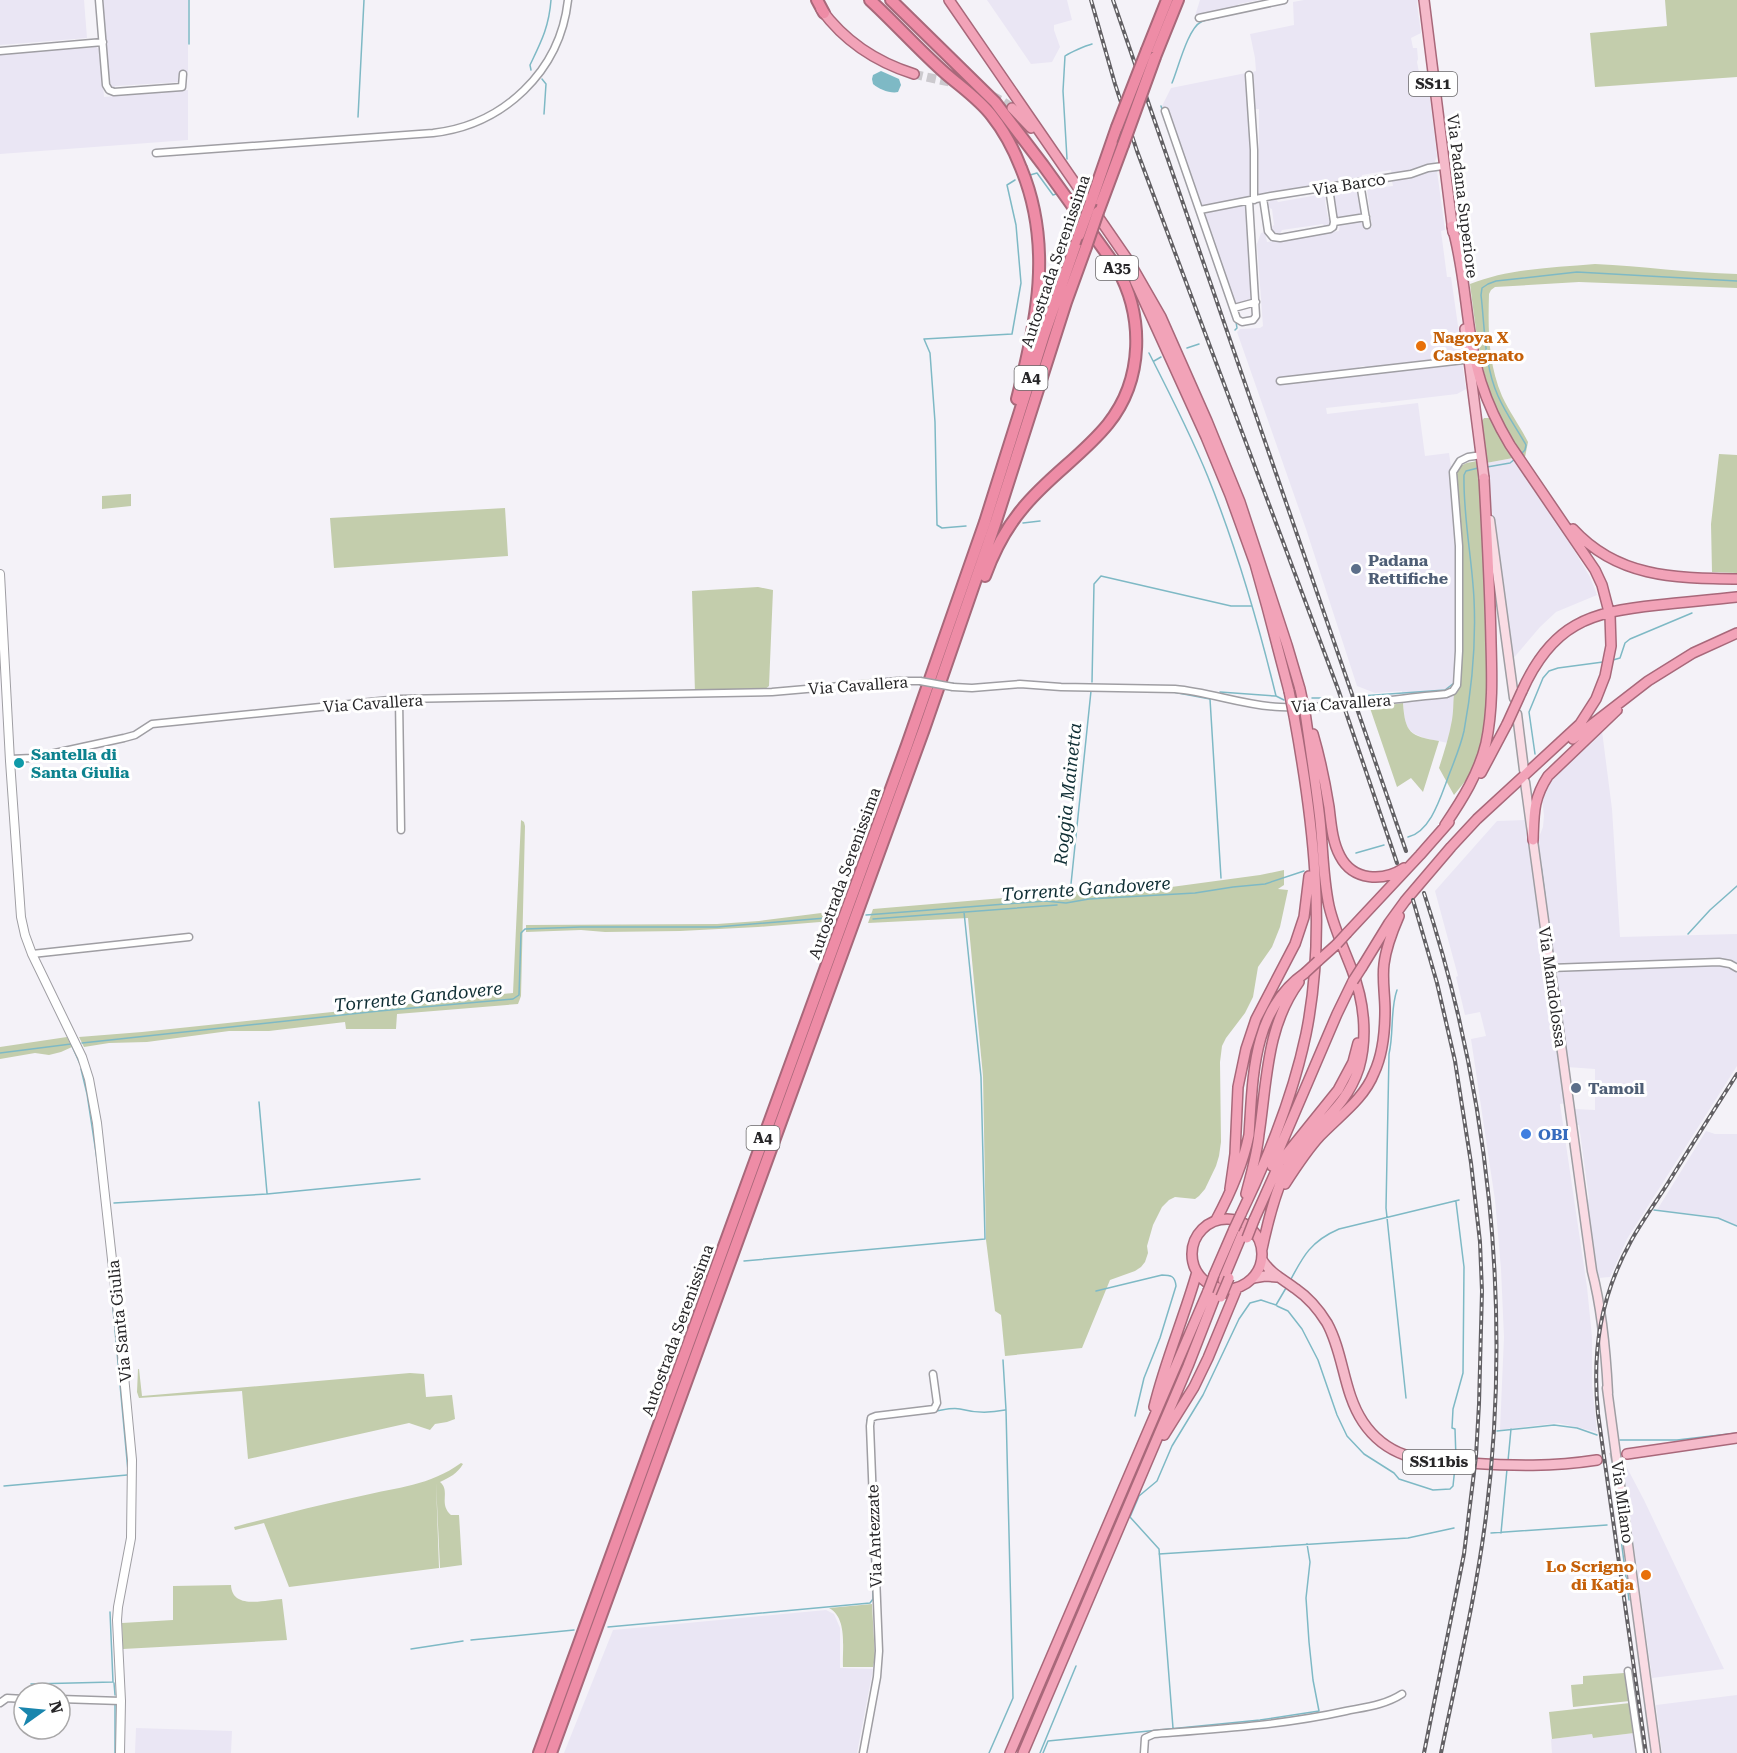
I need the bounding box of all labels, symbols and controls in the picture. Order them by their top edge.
road number: SS11 [1409,72,1457,96]
street label: Via Padana Superiore [1443,113,1482,279]
street label: Via Barco [1311,169,1387,200]
street label: Autostrada Serenissima [1017,172,1094,350]
road number: A35 [1096,256,1138,280]
place label: Nagoya X Castegnato [1433,328,1524,365]
marker: Nagoya X Castegnato [1414,339,1428,353]
road number: A4 [1014,366,1048,390]
place label: Padana Rettifiche [1368,551,1448,588]
marker: Padana Rettifiche [1349,562,1363,576]
street label: Via Cavallera [807,673,909,698]
street label: Via Cavallera [322,691,424,716]
street label: Via Cavallera [1290,691,1392,716]
water label: Roggia Mainetta [1049,721,1085,867]
place label: Santella di Santa Giulia [31,745,130,782]
marker: Santella di Santa Giulia [12,756,26,770]
street label: Autostrada Serenissima [805,784,885,962]
water label: Torrente Gandovere [1001,872,1171,905]
street label: Via Mandolossa [1535,926,1570,1049]
water label: Torrente Gandovere [333,977,503,1016]
place label: Tamoil [1588,1079,1645,1098]
marker: Tamoil [1569,1081,1583,1095]
place label: OBI [1538,1125,1569,1144]
road number: A4 [746,1126,780,1150]
marker: OBI [1519,1127,1533,1141]
street label: Autostrada Serenissima [638,1241,718,1419]
street label: Via Santa Giulia [104,1259,135,1383]
road number: SS11bis [1403,1450,1475,1474]
street label: Via Milano [1607,1460,1638,1545]
street label: Via Antezzate [863,1484,886,1588]
place label: Lo Scrigno di Katja [1546,1557,1635,1594]
marker: Lo Scrigno di Katja [1639,1568,1653,1582]
north arrow [12,1681,72,1741]
text: N [45,1699,67,1716]

